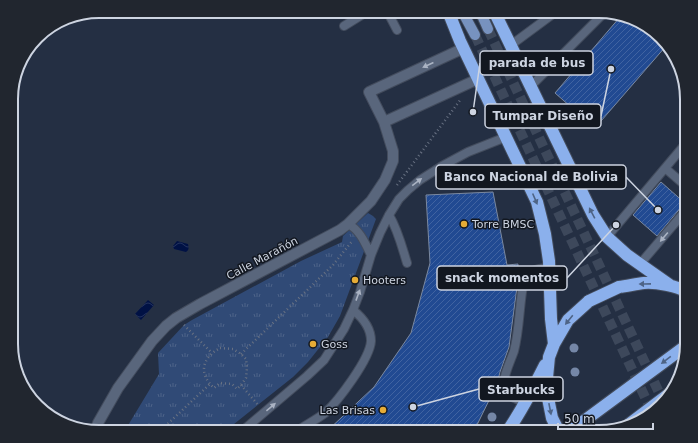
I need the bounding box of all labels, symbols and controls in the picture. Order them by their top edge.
callout: parada de bus [480,51,593,75]
text: parada de bus [489,56,585,70]
one-way arrow [423,62,434,68]
callout: Tumpar Diseño [485,104,601,128]
text: Tumpar Diseño [493,109,593,123]
callout: Banco Nacional de Bolivia [436,165,626,189]
text: Banco Nacional de Bolivia [444,170,618,184]
one-way arrow [412,178,423,187]
one-way arrow [532,193,538,205]
one-way arrow [589,208,596,219]
place label: Torre BMSC [471,218,534,231]
marker: Torre BMSC [459,219,469,229]
one-way arrow [659,231,668,242]
street label: Calle Marañón [224,234,300,283]
callout: snack momentos [437,266,567,290]
text: snack momentos [445,271,559,285]
place label: Hooters [363,274,406,287]
marker: Hooters [350,275,360,285]
one-way arrow [638,281,651,287]
one-way arrow [355,289,361,301]
one-way arrow [565,315,573,326]
place label: Goss [321,338,348,351]
marker: Goss [308,339,318,349]
one-way arrow [661,356,671,364]
callout: Starbucks [479,377,563,401]
text: Starbucks [487,383,555,397]
one-way arrow [266,402,277,411]
one-way arrow [547,403,553,415]
place label: Las Brisas [320,404,375,417]
marker: Las Brisas [378,405,388,415]
scale bar [558,405,653,431]
text: 50 m [564,412,595,426]

